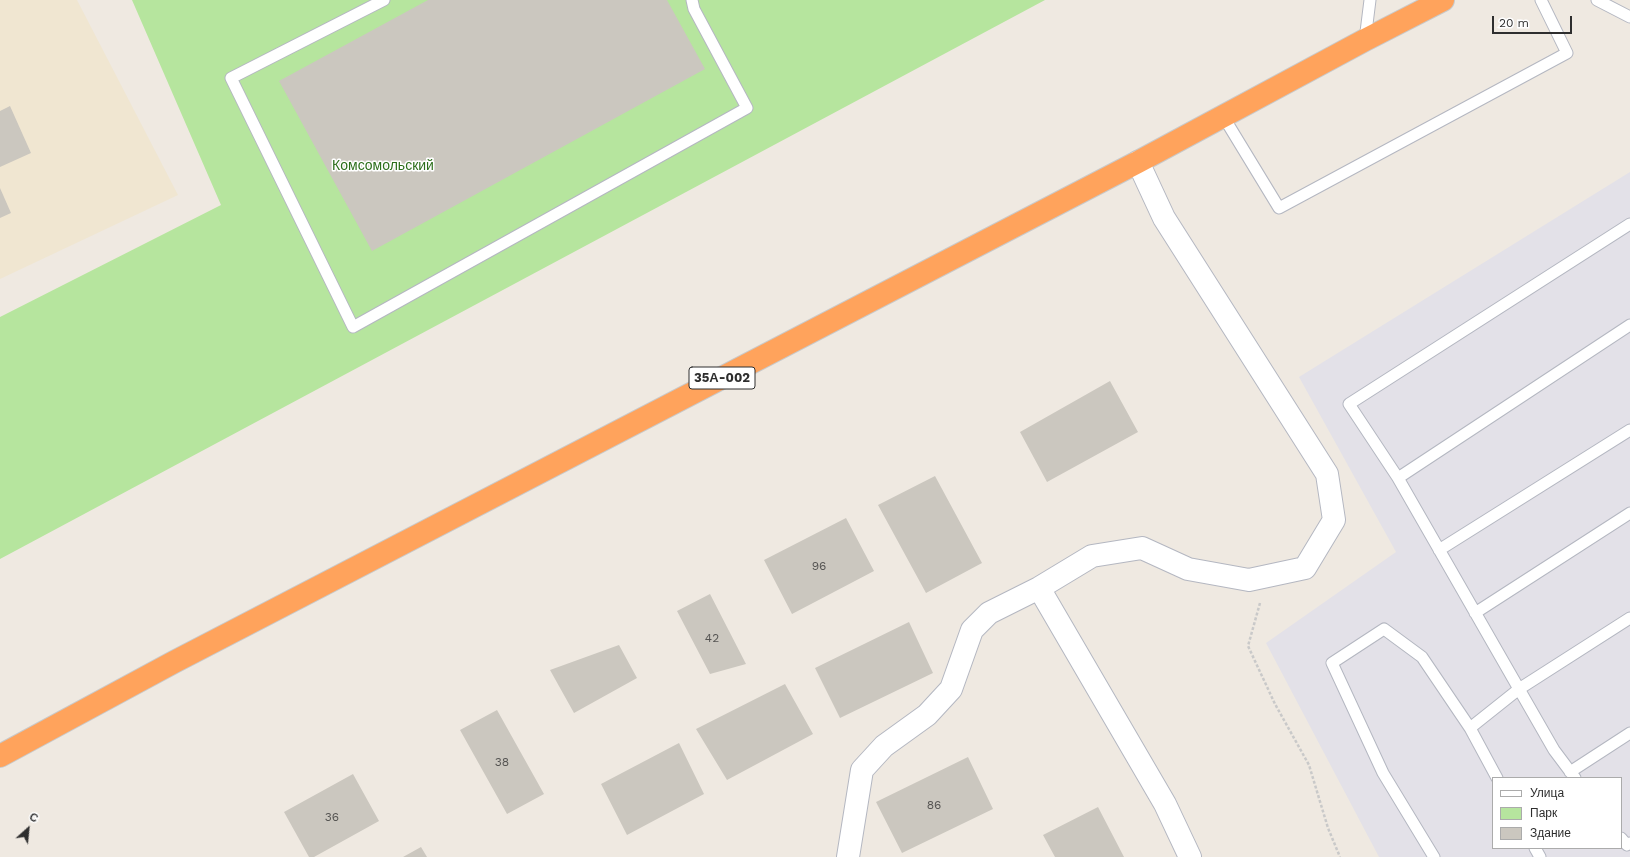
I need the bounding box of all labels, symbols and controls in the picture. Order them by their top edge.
scale bar [1494,8,1574,34]
text: 20 m [1499,16,1529,30]
park label: Комсомольский [332,158,434,174]
road number: 35А-002 [689,367,755,389]
house number: 96 [812,559,826,573]
house number: 42 [705,631,719,645]
house number: 38 [495,755,509,769]
legend [1492,777,1622,849]
text: Улица [1530,786,1564,800]
house number: 86 [927,798,941,812]
text: Парк [1530,806,1557,820]
north arrow [8,809,48,849]
text: С [27,810,40,825]
house number: 36 [325,810,339,824]
text: Здание [1530,826,1571,840]

